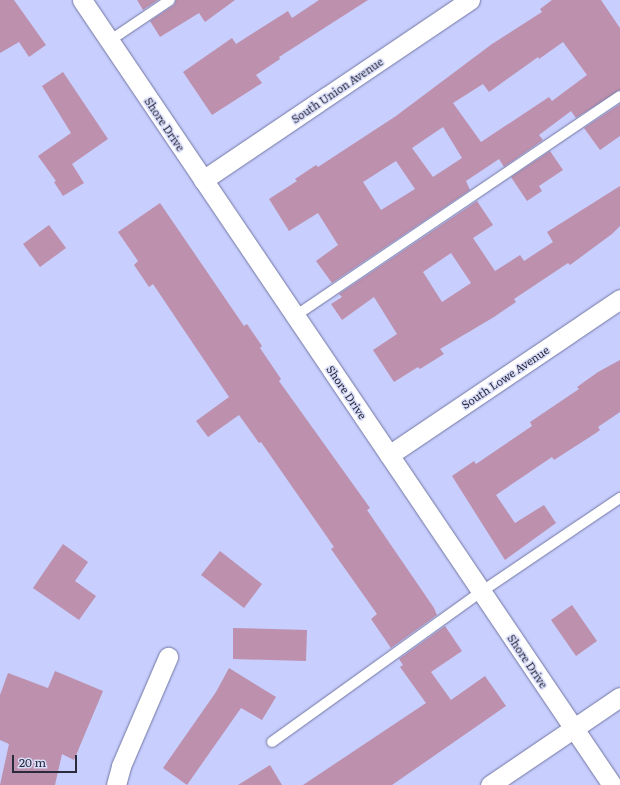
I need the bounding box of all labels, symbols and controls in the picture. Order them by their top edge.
street label: South Union Avenue [289,54,385,126]
street label: Shore Drive [142,95,188,153]
street label: South Lowe Avenue [459,343,551,411]
street label: Shore Drive [324,363,370,421]
street label: Shore Drive [505,632,551,690]
scale bar [14,747,79,773]
text: 20 m [19,753,46,771]

